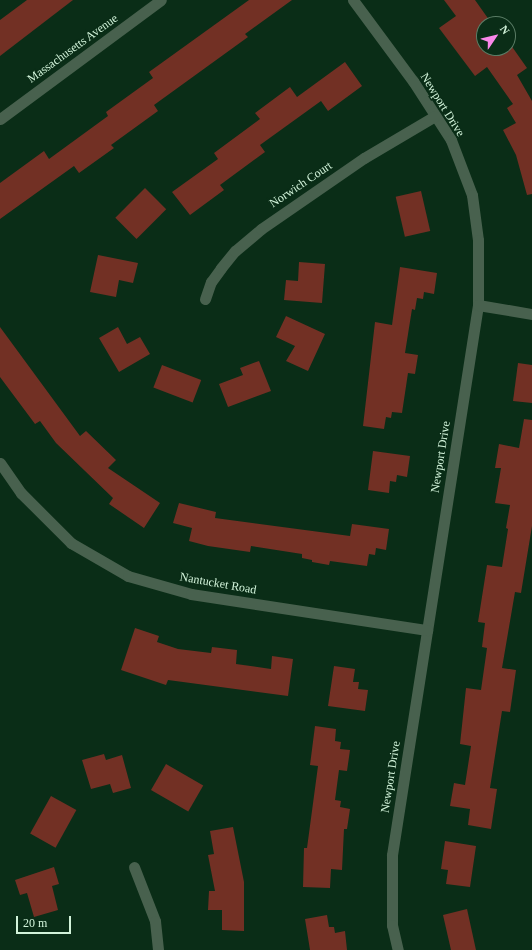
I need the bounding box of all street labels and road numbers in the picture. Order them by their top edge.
street label: Massachusetts Avenue [25,11,121,87]
street label: Newport Drive [417,71,467,139]
street label: Norwich Court [267,159,335,211]
street label: Newport Drive [428,420,454,494]
street label: Nantucket Road [179,570,257,598]
street label: Newport Drive [378,740,404,814]

